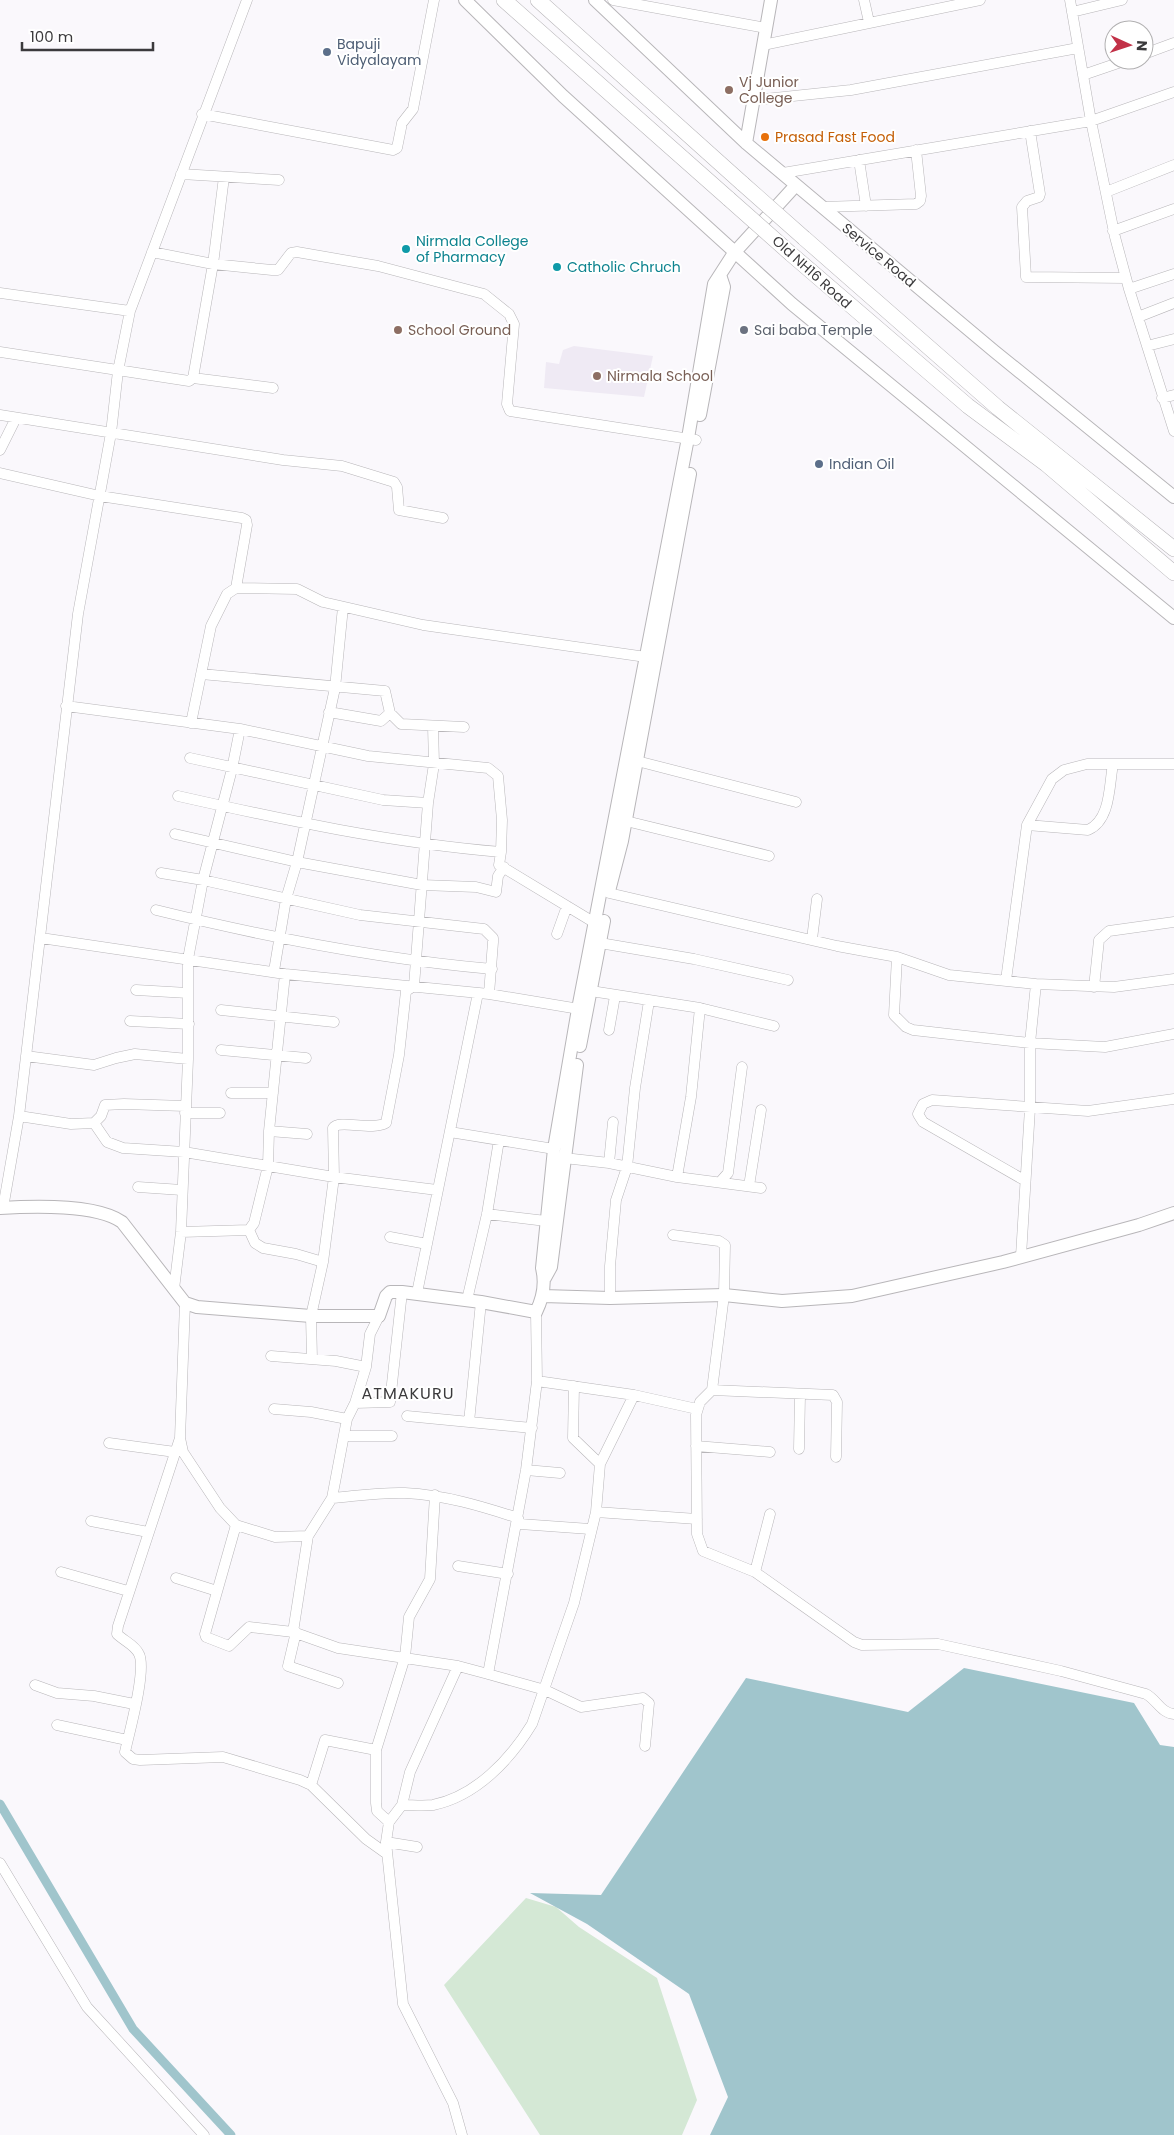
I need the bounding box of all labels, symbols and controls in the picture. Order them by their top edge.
scale bar [22,20,154,52]
north arrow [1104,20,1154,70]
text: 100 m [30,26,73,47]
place label: Bapuji Vidyalayam [337,34,421,70]
text: N [1132,40,1152,51]
marker: Bapuji Vidyalayam [321,46,333,58]
place label: Vj Junior College [739,72,799,108]
marker: Vj Junior College [723,84,735,96]
place label: Prasad Fast Food [775,127,895,147]
marker: Prasad Fast Food [759,131,771,143]
street label: Service Road [838,218,920,292]
place label: Nirmala College of Pharmacy [416,231,529,267]
street label: Old NH16 Road [768,231,856,313]
marker: Nirmala College of Pharmacy [400,243,412,255]
place label: Catholic Chruch [567,257,681,277]
marker: Catholic Chruch [551,261,563,273]
place label: School Ground [408,320,511,340]
place label: Sai baba Temple [754,320,873,340]
marker: School Ground [392,324,404,336]
marker: Sai baba Temple [738,324,750,336]
place label: Nirmala School [607,366,713,386]
marker: Nirmala School [591,370,603,382]
place label: Indian Oil [829,454,894,474]
marker: Indian Oil [813,458,825,470]
district label: ATMAKURU [362,1382,454,1405]

